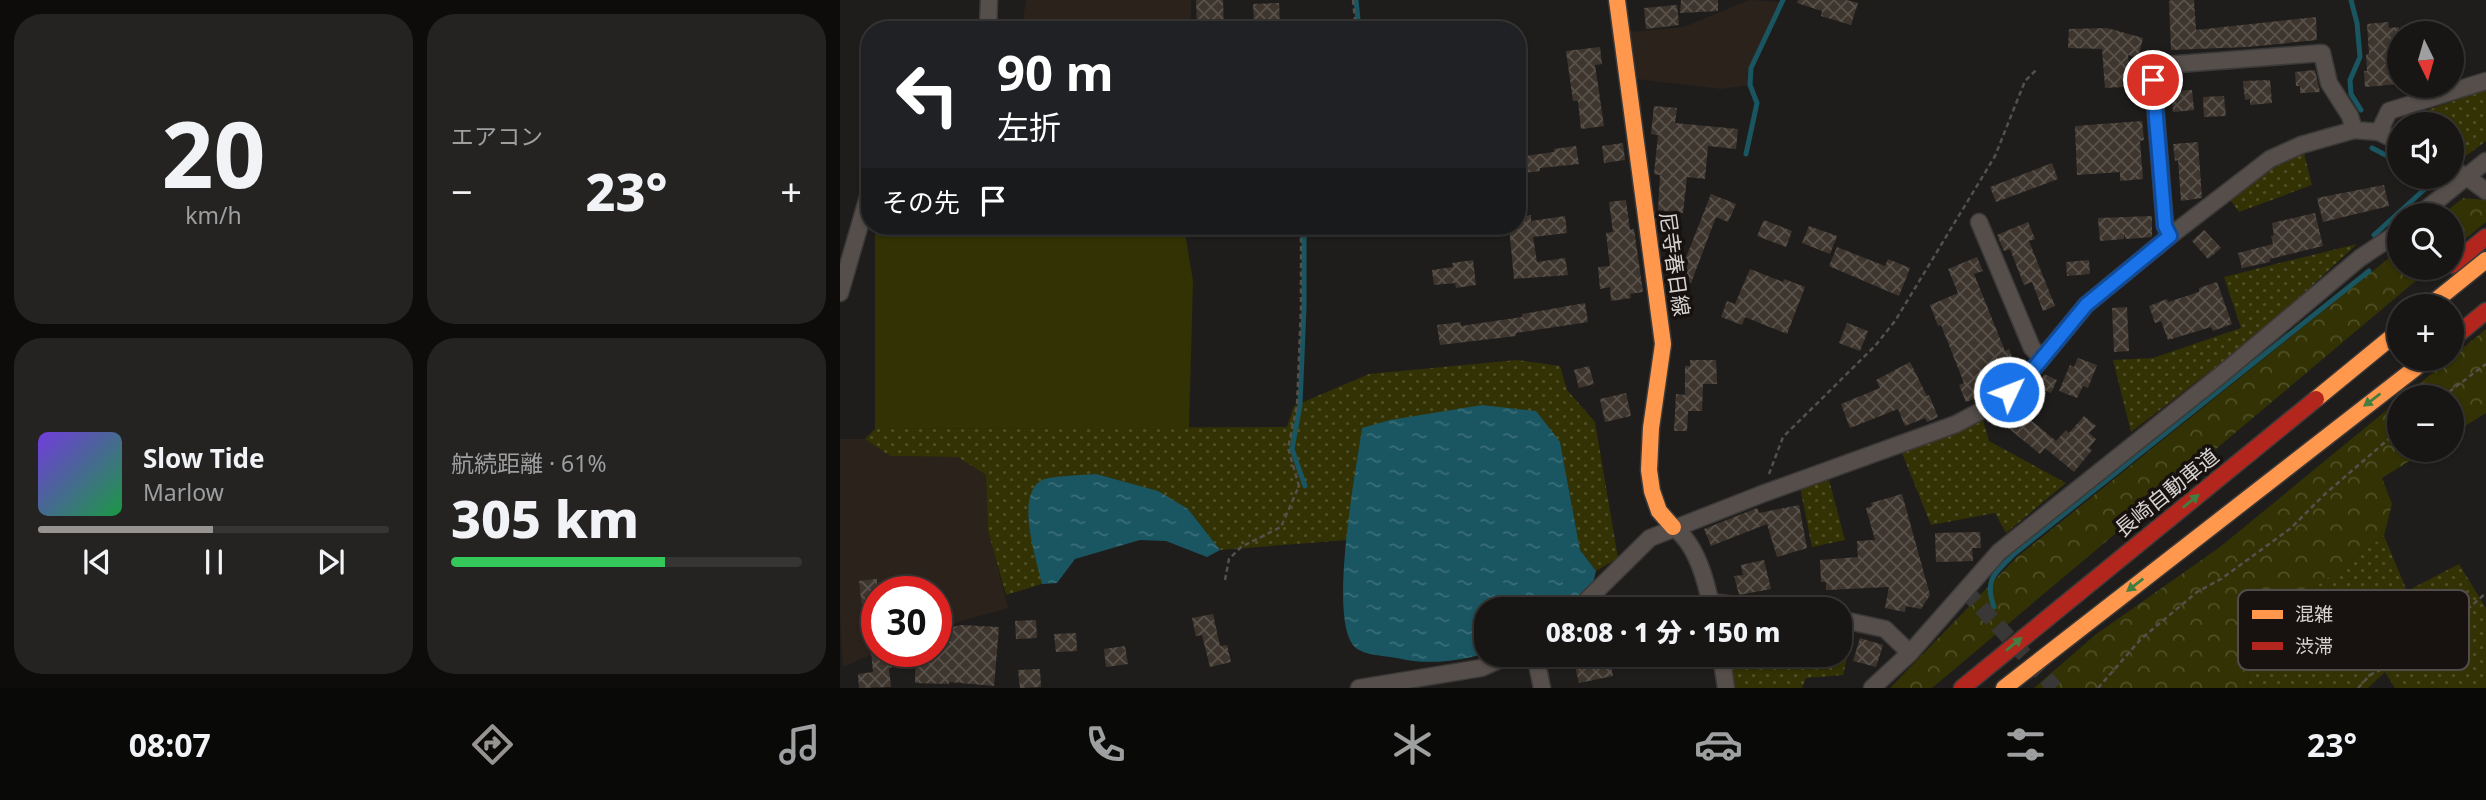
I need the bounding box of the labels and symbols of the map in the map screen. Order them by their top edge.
north arrow [2387,21,2464,98]
pin [2123,50,2183,110]
street label: 尼寺春日線 [1654,210,1696,318]
position arrow [1972,355,2046,429]
one-way arrow [2364,393,2382,408]
street label: 長崎自動車道 [2109,442,2224,543]
one-way arrow [2181,493,2199,508]
speed limit sign: 30 [861,576,952,667]
one-way arrow [2126,578,2144,592]
legend [2238,590,2469,670]
text: 混雑 [2295,601,2333,627]
text: 渋滞 [2295,633,2333,659]
one-way arrow [2006,637,2023,652]

